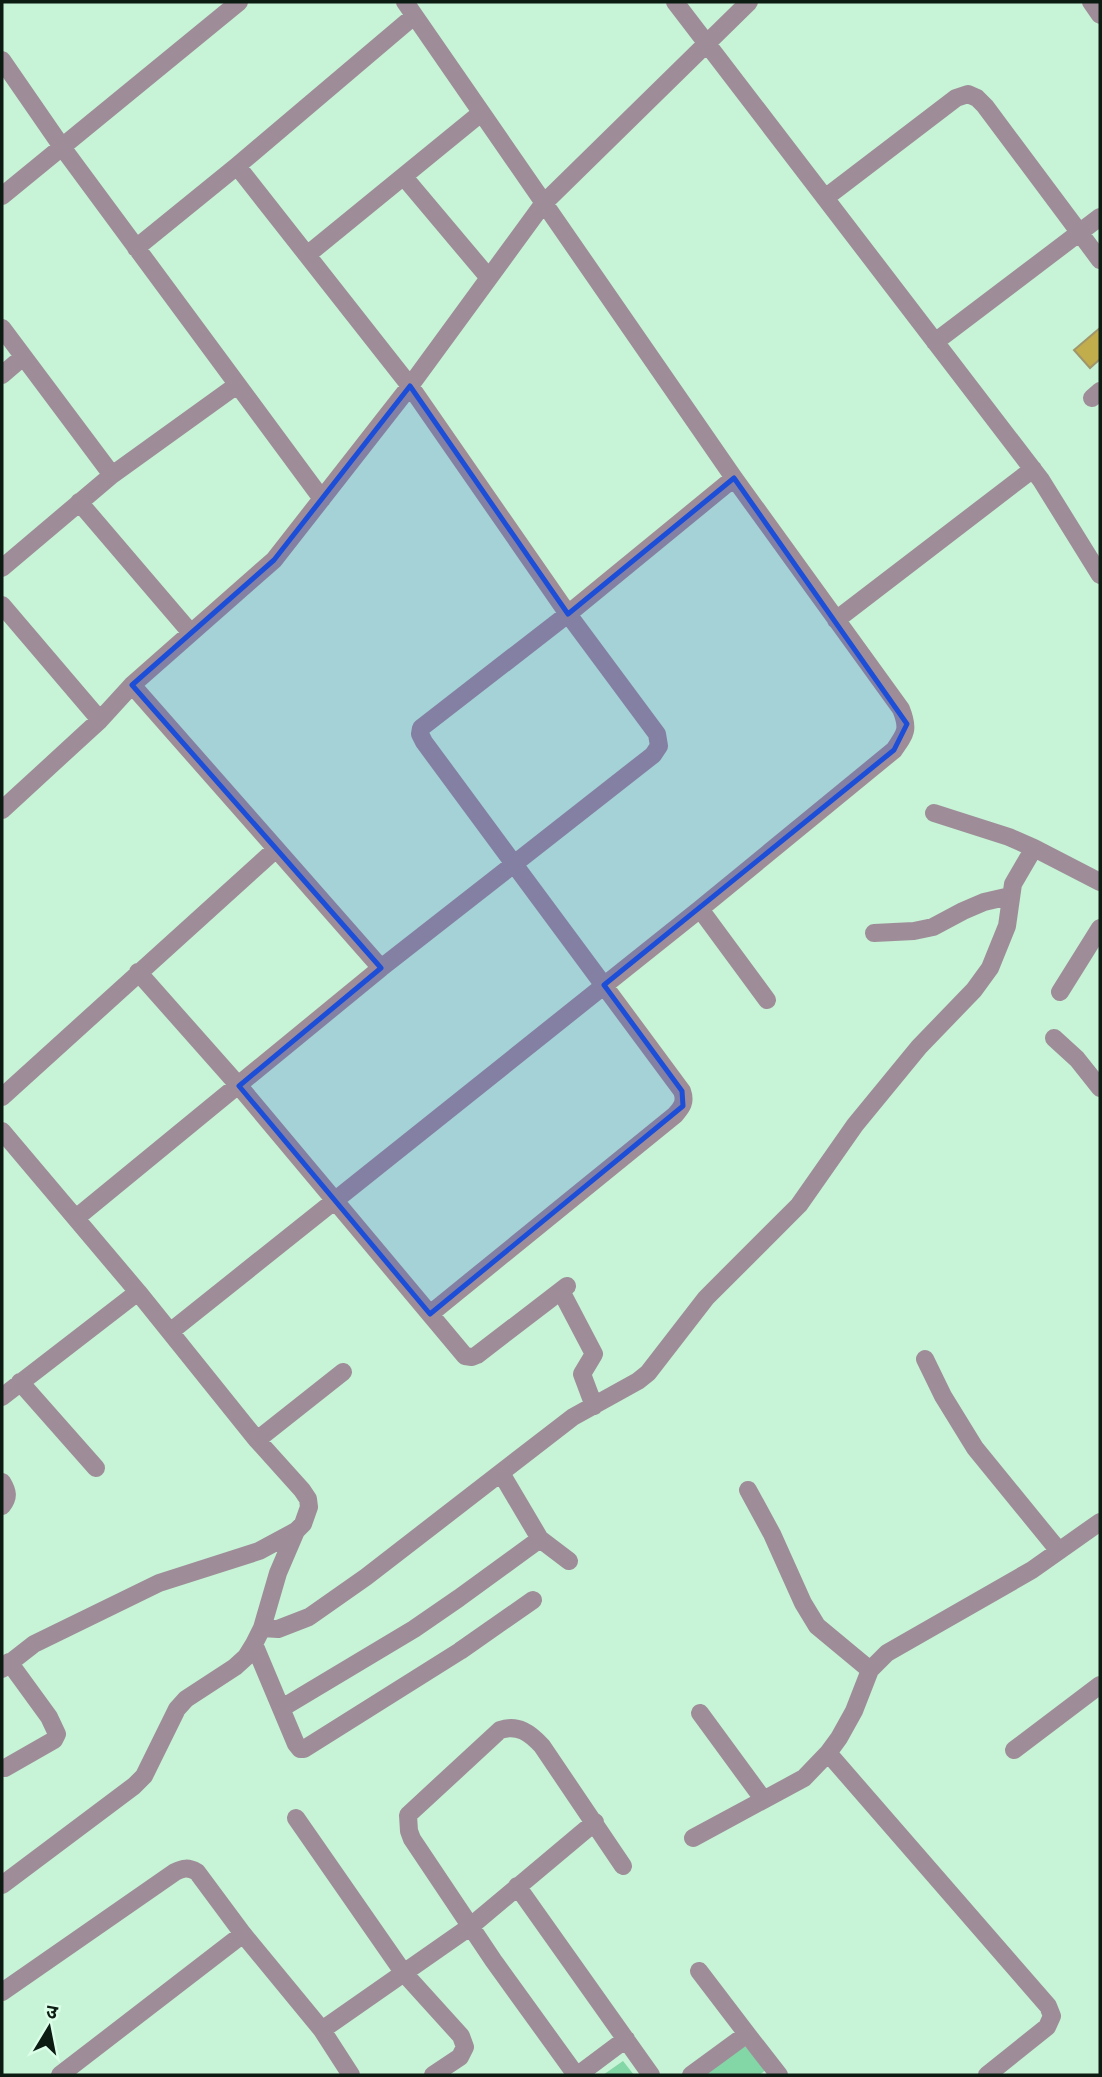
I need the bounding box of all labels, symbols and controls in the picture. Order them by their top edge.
north arrow [14,1993,84,2063]
text: उ [44,1998,60,2024]

